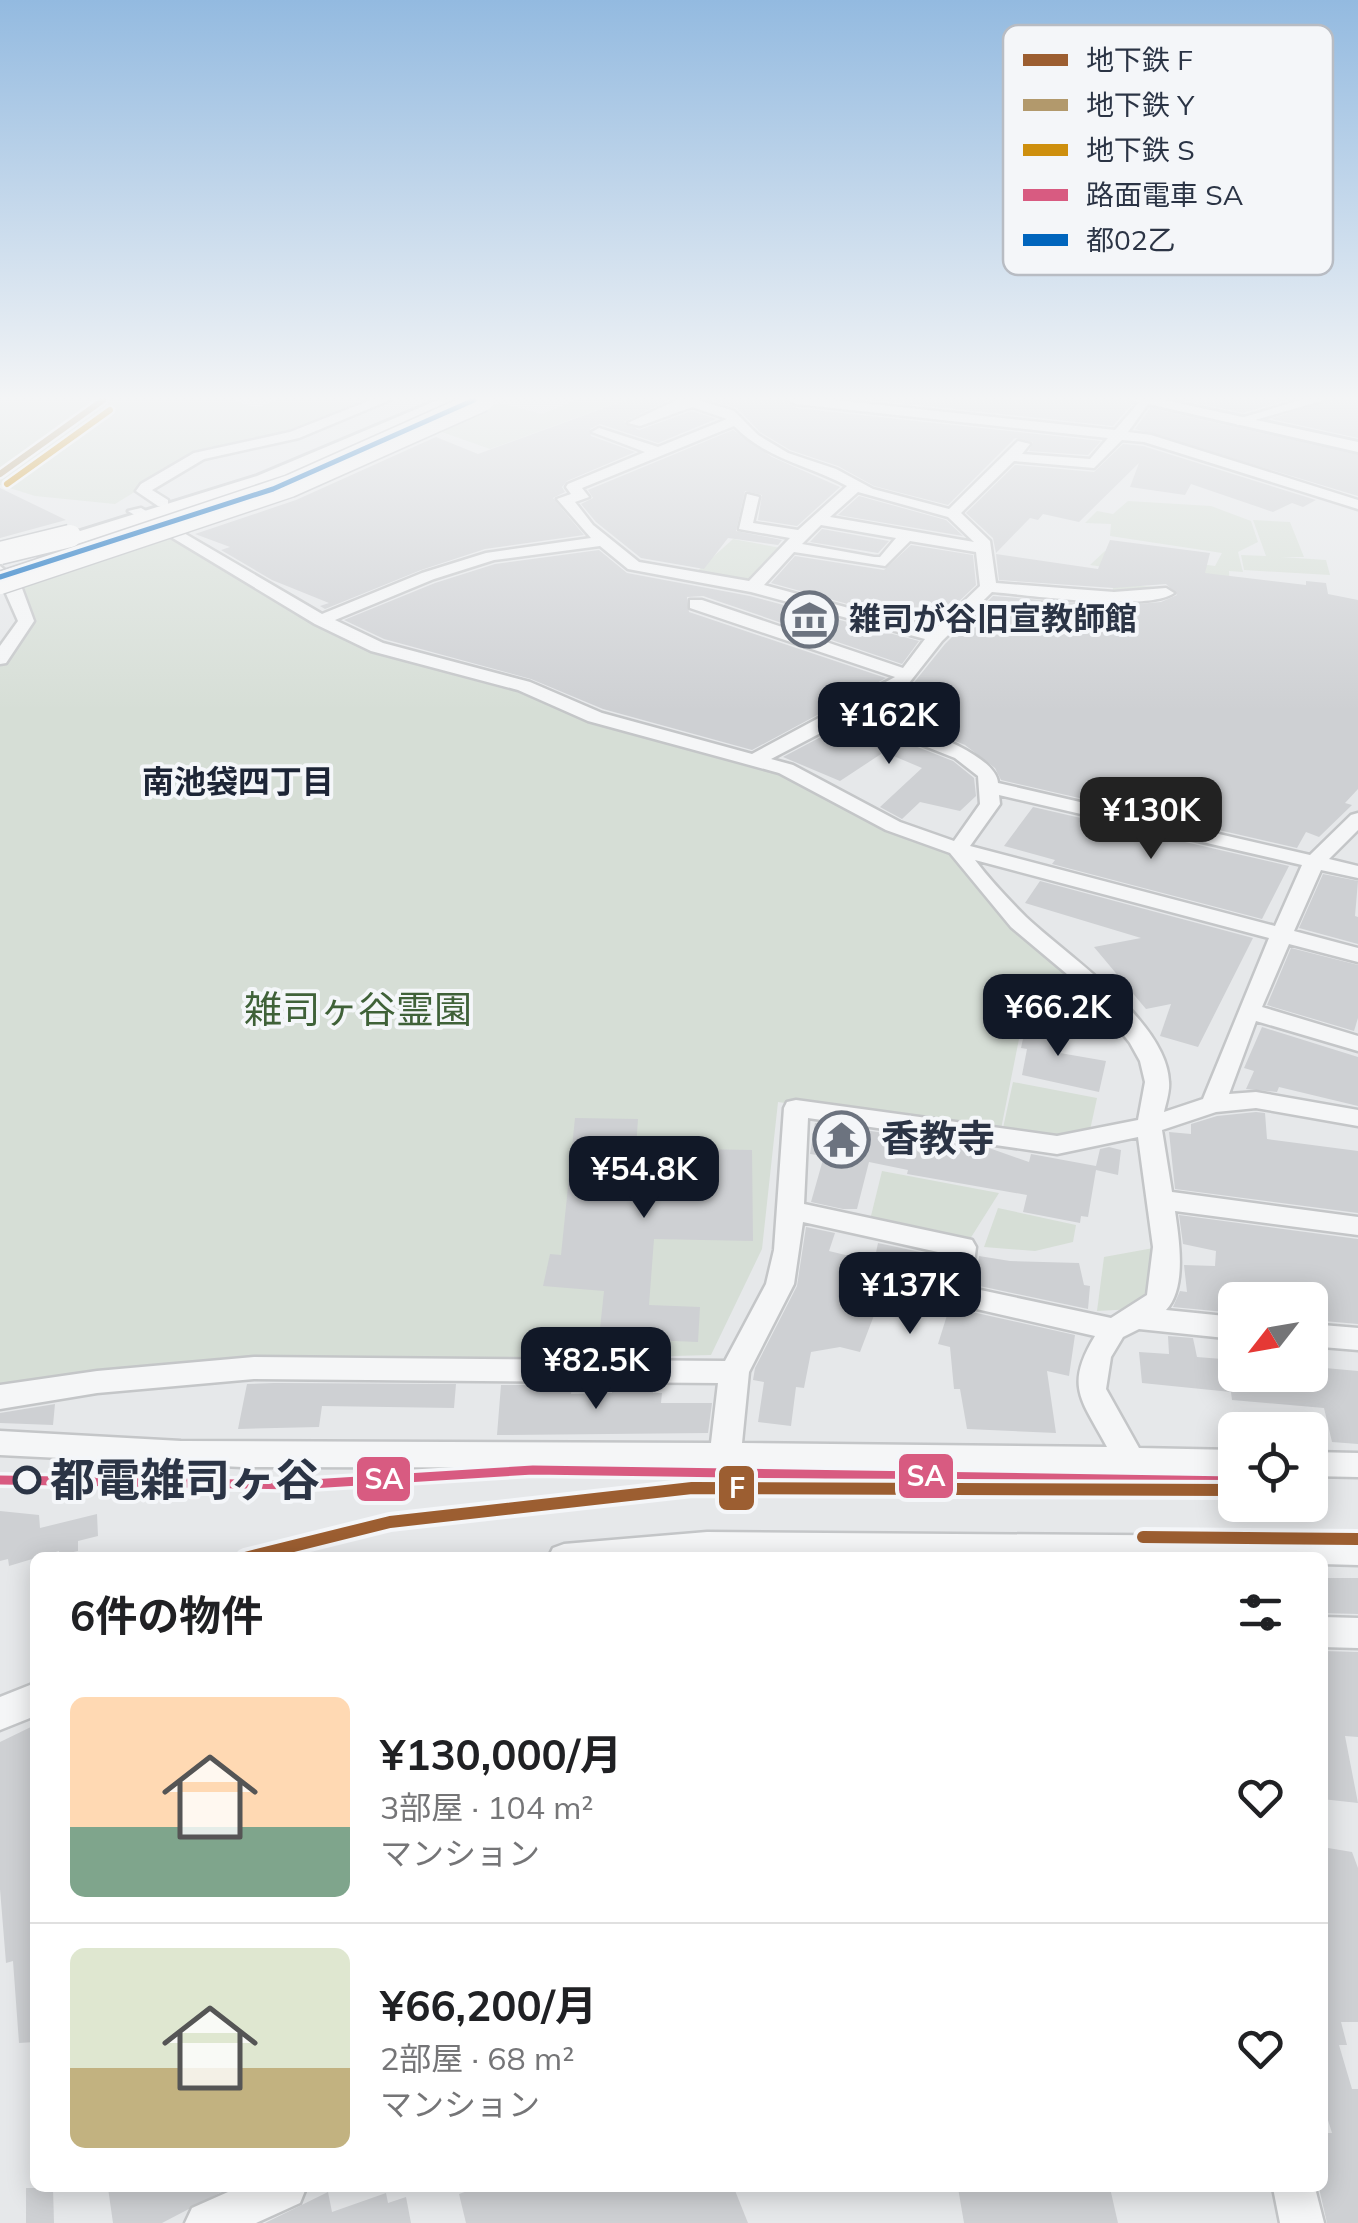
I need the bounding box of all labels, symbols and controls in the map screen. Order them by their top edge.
legend [1003,25,1333,275]
text: 地下鉄 F [1086,42,1193,77]
text: 地下鉄 Y [1086,87,1195,122]
text: 地下鉄 S [1086,132,1195,167]
text: 路面電車 SA [1086,177,1244,212]
text: 都02乙 [1086,222,1176,257]
museum icon: 雑司が谷旧宣教師館 [780,589,840,649]
place label: 雑司が谷旧宣教師館 [849,598,1137,638]
pin: ¥162K [819,682,959,767]
text: ¥162K [840,694,938,734]
district label: 南池袋四丁目 [142,761,334,801]
pin: ¥130K [1081,777,1221,862]
text: ¥130K [1102,789,1200,829]
pin: ¥66.2K [977,974,1139,1059]
park label: 雑司ヶ谷霊園 [244,985,472,1033]
text: ¥66.2K [1005,986,1111,1026]
temple icon: 香教寺 [812,1109,872,1169]
place label: 香教寺 [881,1114,995,1162]
pin: ¥54.8K [563,1136,725,1221]
text: ¥54.8K [591,1148,697,1188]
pin: ¥137K [840,1252,980,1337]
text: ¥137K [861,1264,959,1304]
north arrow [1218,1282,1328,1392]
map controls [1218,1282,1328,1522]
pin: ¥82.5K [515,1327,677,1412]
text: ¥82.5K [543,1339,649,1379]
button: locate [1218,1412,1328,1522]
place label: 都電雑司ヶ谷 [50,1451,320,1507]
line badge: SA [897,1452,955,1500]
line badge: SA [355,1455,412,1503]
text: SA [907,1458,945,1493]
text: SA [365,1461,403,1496]
line badge: F [717,1464,756,1512]
marker: 都電雑司ヶ谷 [14,1467,40,1493]
text: F [729,1470,745,1505]
icon: filters [1233,1585,1288,1640]
text: 6件の物件 [70,1589,263,1642]
text: ¥130,000/月 [380,1728,622,1781]
icon: home [150,1737,270,1857]
icon: heart [1233,1770,1288,1825]
text: 3部屋 · 104 m² [380,1787,594,1827]
text: マンション [380,1833,540,1873]
text: ¥66,200/月 [380,1979,597,2032]
icon: home [150,1988,270,2108]
icon: heart [1233,2021,1288,2076]
text: 2部屋 · 68 m² [380,2038,574,2078]
text: マンション [380,2084,540,2124]

